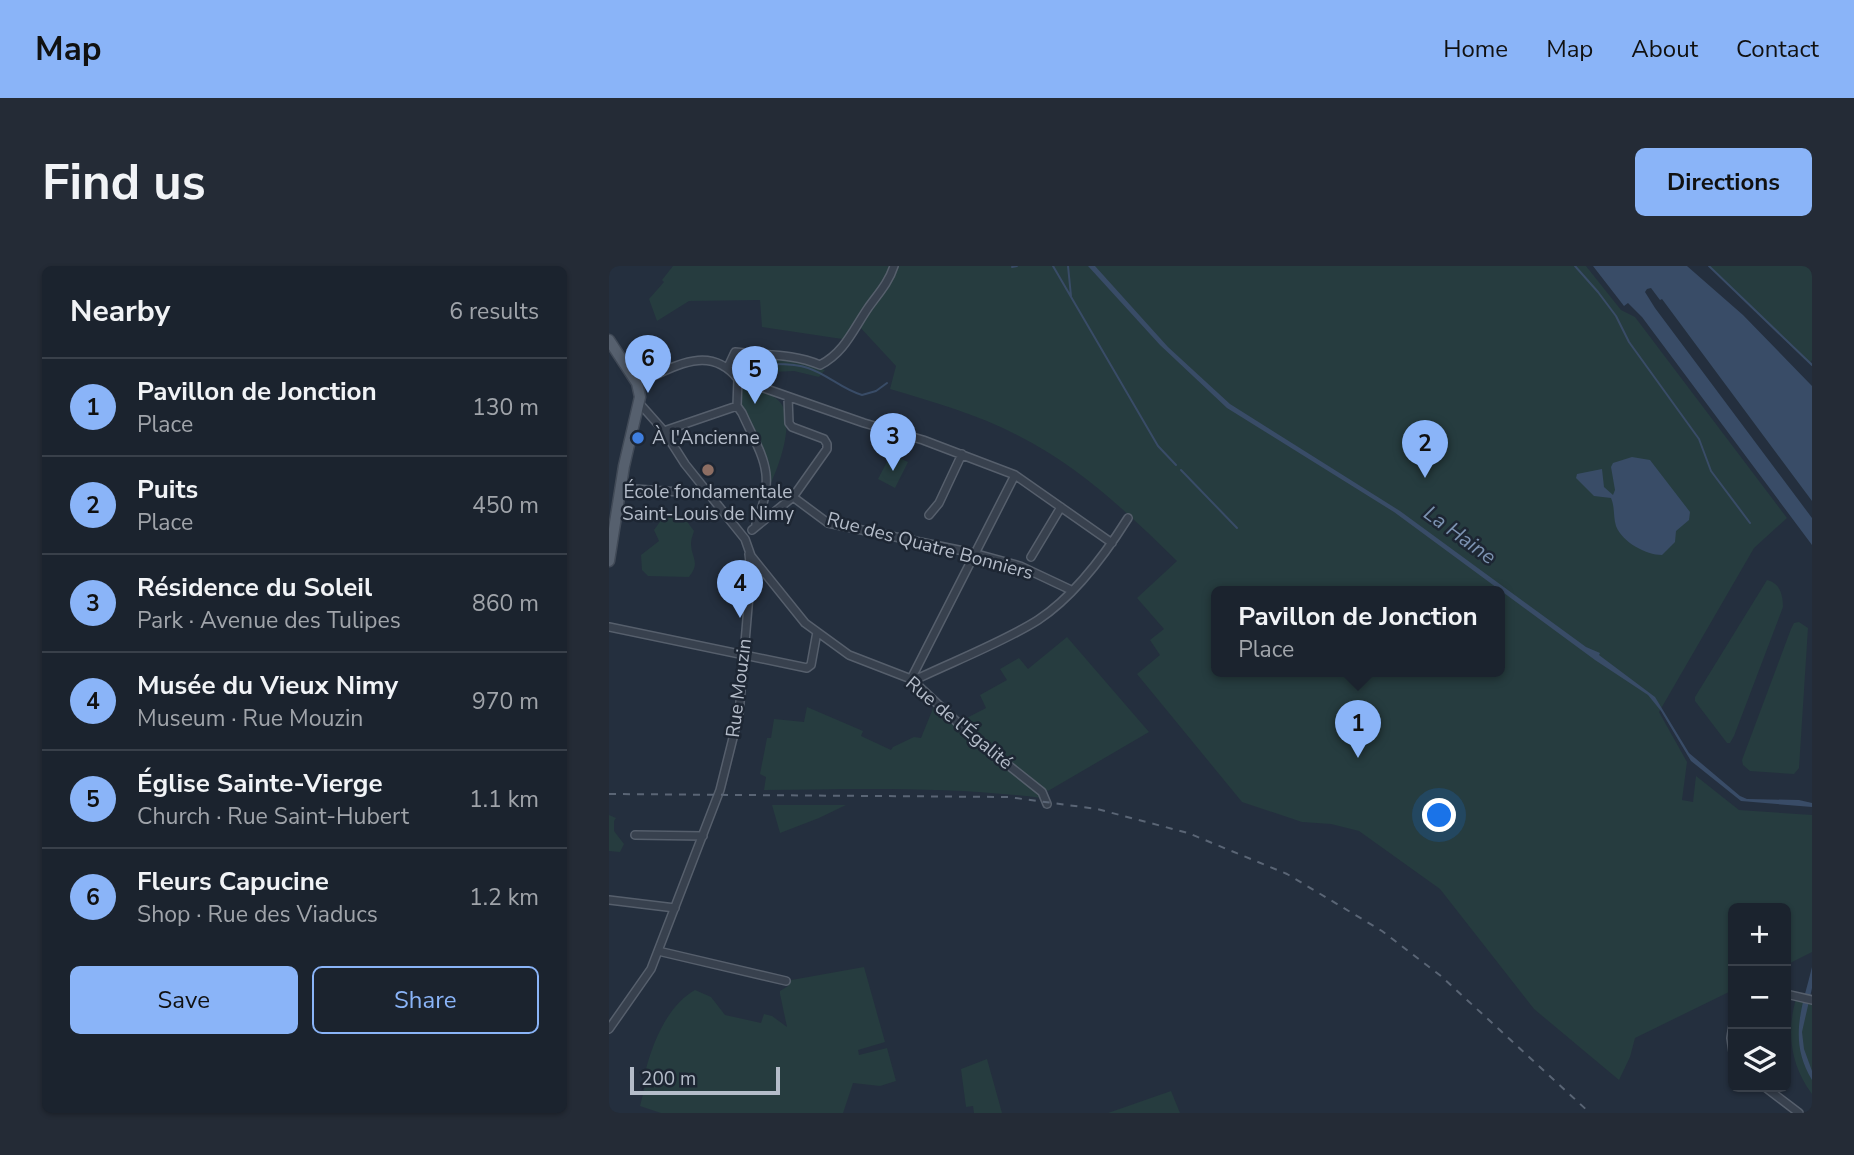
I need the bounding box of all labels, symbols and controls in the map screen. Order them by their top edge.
text: Map [35,27,102,72]
text: Home [1443,33,1508,65]
text: Map [1546,33,1593,65]
text: About [1631,33,1698,65]
text: Contact [1736,33,1819,65]
button: Directions [1635,148,1812,216]
text: Find us [42,149,206,216]
text: Nearby [70,291,170,332]
text: 6 results [449,296,539,327]
pin: 6 [625,335,671,393]
pin: 5 [732,346,778,404]
text: Pavillon de Jonction [137,374,377,409]
text: 1 [86,392,100,423]
text: 130 m [472,392,539,423]
text: Place [137,409,193,440]
pin: 3 [870,413,916,471]
pin: 2 [1402,420,1448,478]
place label: À l'Ancienne [652,425,760,451]
marker: À l'Ancienne [630,430,646,446]
marker: École fondamentale Saint-Louis de Nimy [700,462,716,478]
text: Puits [137,472,198,507]
place label: École fondamentale Saint-Louis de Nimy [622,479,794,527]
text: 2 [86,490,100,521]
text: 450 m [472,490,539,521]
water label: La Haine [1418,499,1502,571]
street label: Rue des Quatre Bonniers [824,506,1036,586]
text: Place [137,507,193,538]
pin: 4 [717,560,763,618]
text: Résidence du Soleil [137,570,372,605]
popup [1211,586,1505,677]
text: 3 [86,588,100,619]
text: 860 m [472,588,539,619]
text: Pavillon de Jonction [1238,599,1478,634]
text: Park · Avenue des Tulipes [137,605,401,636]
text: Place [1238,634,1294,665]
street label: Rue Mouzin [720,637,758,739]
text: Musée du Vieux Nimy [137,668,398,703]
street label: Rue de l'Égalité [900,670,1018,776]
text: 4 [86,686,100,717]
text: 970 m [472,686,539,717]
pin: 1 [1335,700,1381,758]
text: Museum · Rue Mouzin [137,703,363,734]
text: Église Sainte-Vierge [137,766,383,801]
text: 5 [86,784,100,815]
text: 1.1 km [469,784,539,815]
your location [1422,798,1456,832]
text: Church · Rue Saint-Hubert [137,801,409,832]
text: Fleurs Capucine [137,864,329,899]
text: 6 [86,882,100,913]
text: 1.2 km [469,882,539,913]
text: Shop · Rue des Viaducs [137,899,378,930]
map controls [1728,903,1791,1092]
button: + [1728,903,1791,966]
button: Save [70,966,298,1034]
button: Share [312,966,539,1034]
button: − [1728,966,1791,1029]
button: layers [1728,1029,1791,1092]
scale bar [630,1064,781,1096]
text: 200 m [641,1066,696,1092]

